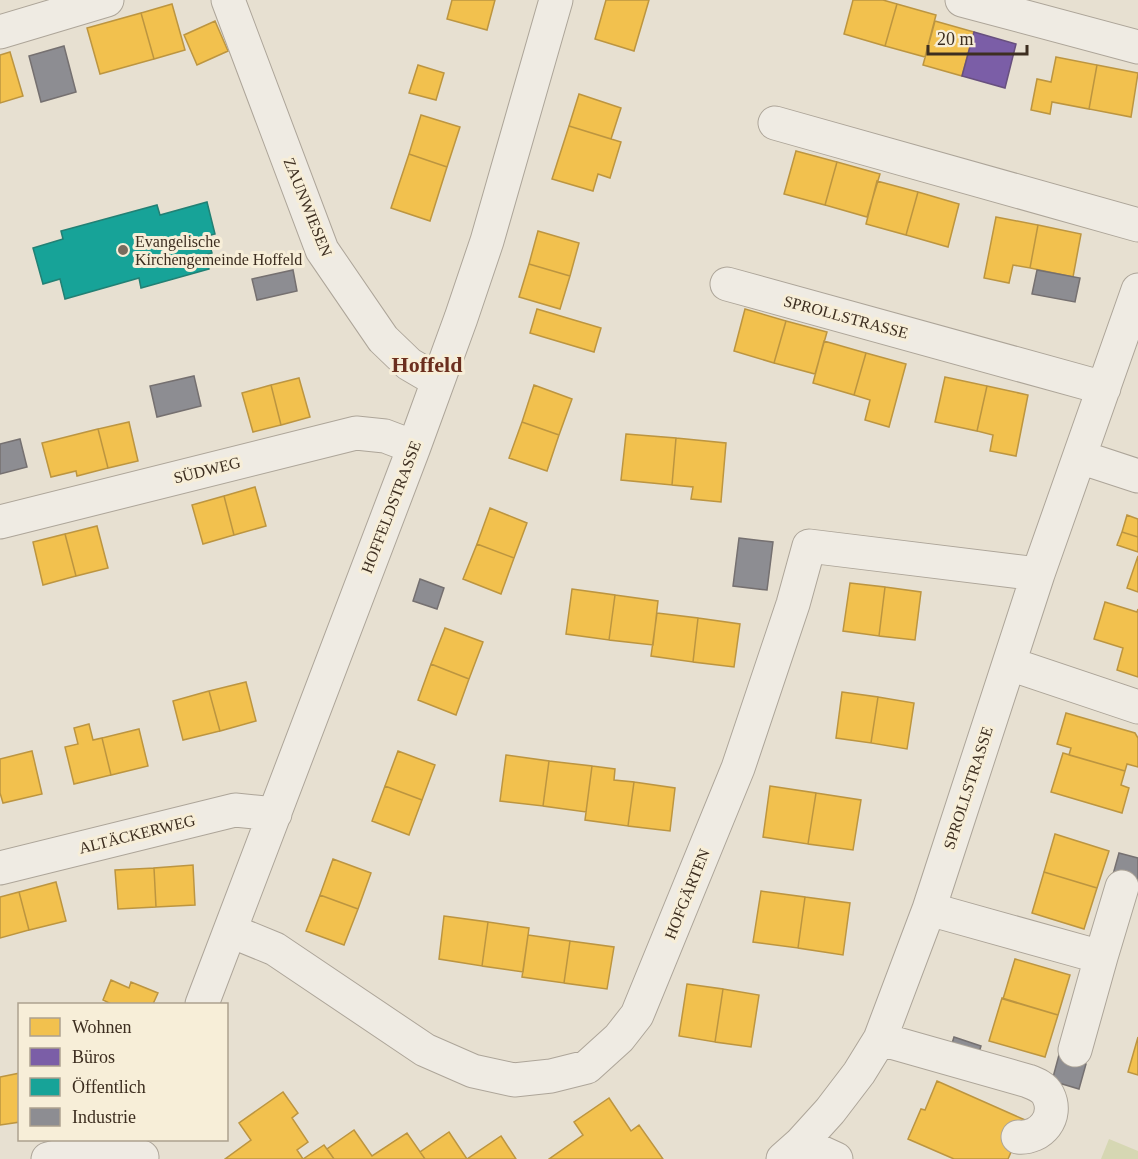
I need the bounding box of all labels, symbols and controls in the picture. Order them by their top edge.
scale bar [928,18,1027,56]
text: 20 m [937,29,974,49]
street label: ZAUNWIESEN [280,155,336,259]
place label: Evangelische Kirchengemeinde Hoffeld [135,233,302,269]
marker: Evangelische Kirchengemeinde Hoffeld [116,243,130,257]
street label: SPROLLSTRASSE [782,292,910,342]
district label: Hoffeld [392,352,462,377]
street label: HOFFELDSTRASSE [358,438,424,576]
street label: SÜDWEG [172,453,243,487]
street label: SPROLLSTRASSE [940,724,996,852]
street label: ALTÄCKERWEG [77,811,197,857]
street label: HOFGÄRTEN [661,846,713,942]
legend [18,1003,228,1141]
text: Wohnen [72,1017,132,1037]
text: Büros [72,1047,115,1067]
text: Öffentlich [72,1077,146,1097]
text: Industrie [72,1107,136,1127]

